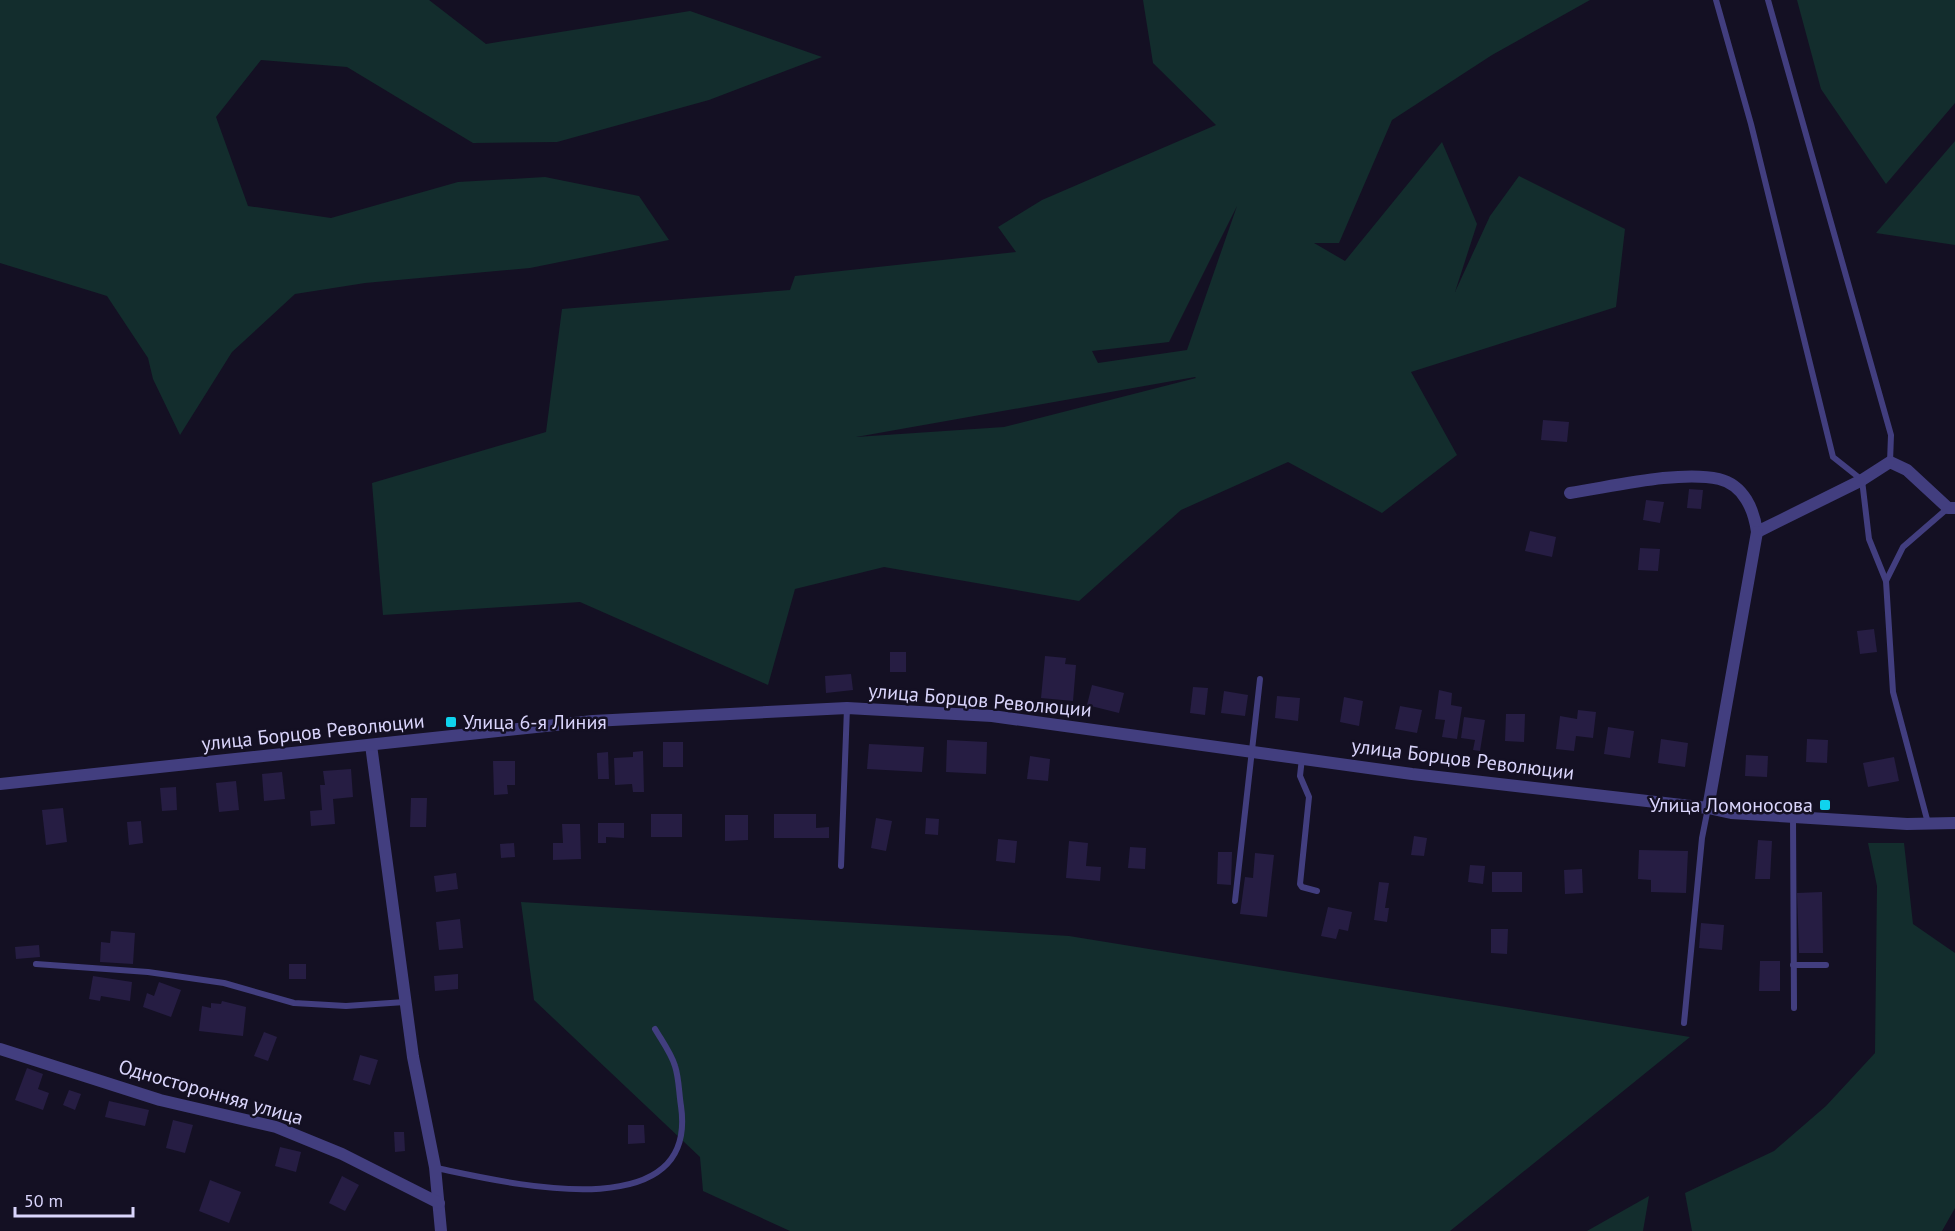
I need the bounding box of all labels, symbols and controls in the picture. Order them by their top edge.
street label: улица Борцов Революции [867,677,1093,723]
street label: улица Борцов Революции [200,707,426,757]
place label: Улица 6-я Линия [463,709,607,735]
marker: Улица 6-я Линия [444,715,458,729]
street label: улица Борцов Революции [1350,732,1576,786]
place label: Улица Ломоносова [1649,792,1813,818]
marker: Улица Ломоносова [1818,798,1832,812]
street label: Односторонняя улица [116,1053,306,1131]
scale bar [15,1180,134,1218]
text: 50 m [24,1189,63,1212]

